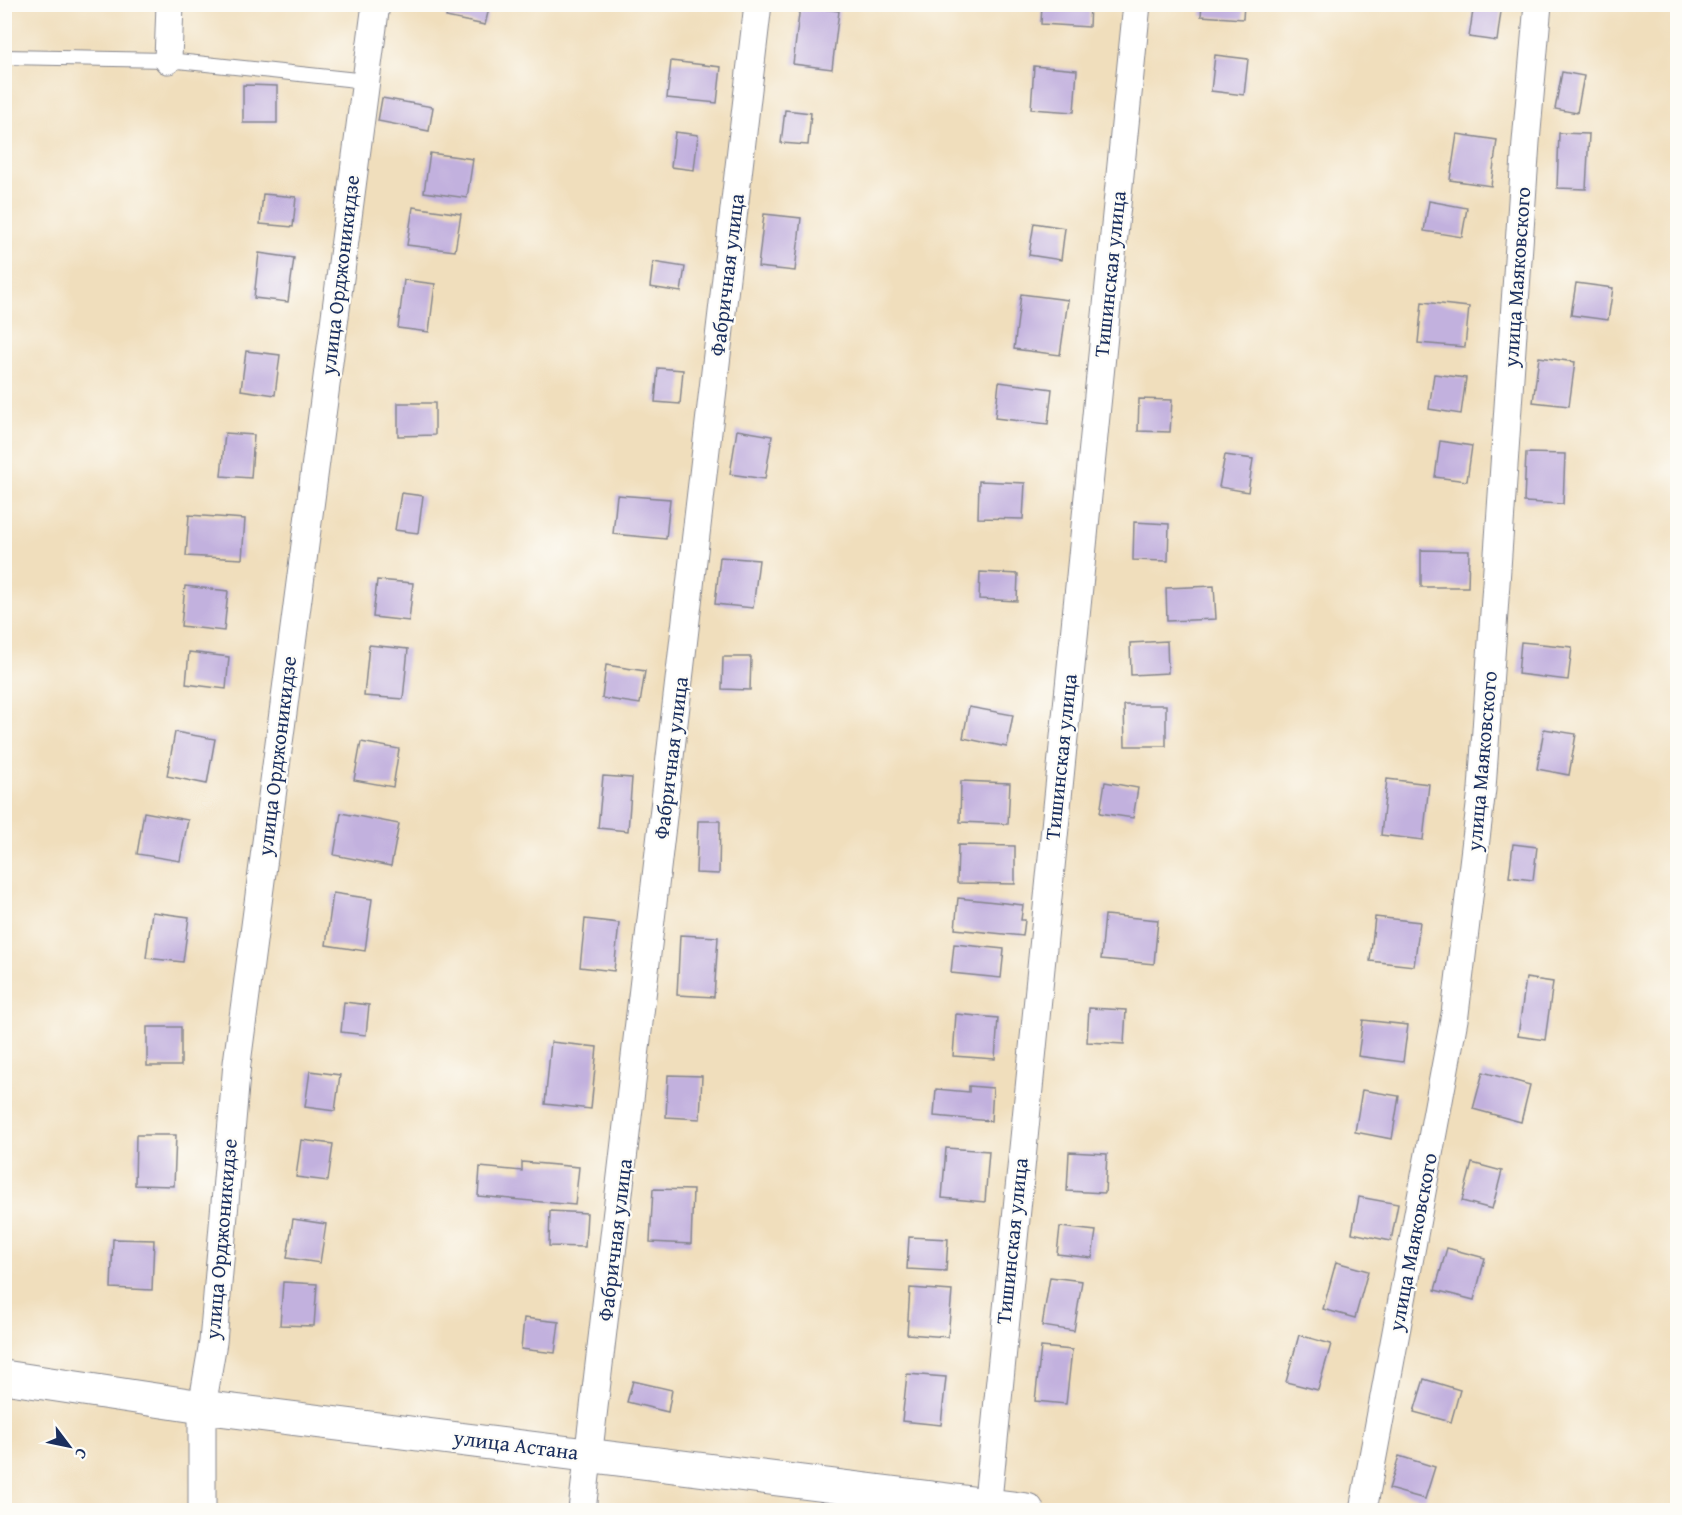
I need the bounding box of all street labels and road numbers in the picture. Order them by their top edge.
street label: улица Орджоникидзе [312,173,367,378]
street label: улица Маяковского [1495,186,1538,369]
street label: Тишинская улица [1085,189,1134,359]
street label: Фабричная улица [701,192,752,358]
street label: улица Орджоникидзе [249,654,304,859]
street label: улица Маяковского [1458,669,1505,853]
street label: Тишинская улица [1036,672,1085,842]
street label: Фабричная улица [645,675,696,841]
street label: улица Орджоникидзе [196,1137,245,1342]
street label: улица Маяковского [1380,1150,1445,1335]
street label: Тишинская улица [987,1156,1036,1326]
street label: Фабричная улица [589,1157,640,1323]
street label: улица Астана [451,1421,580,1468]

